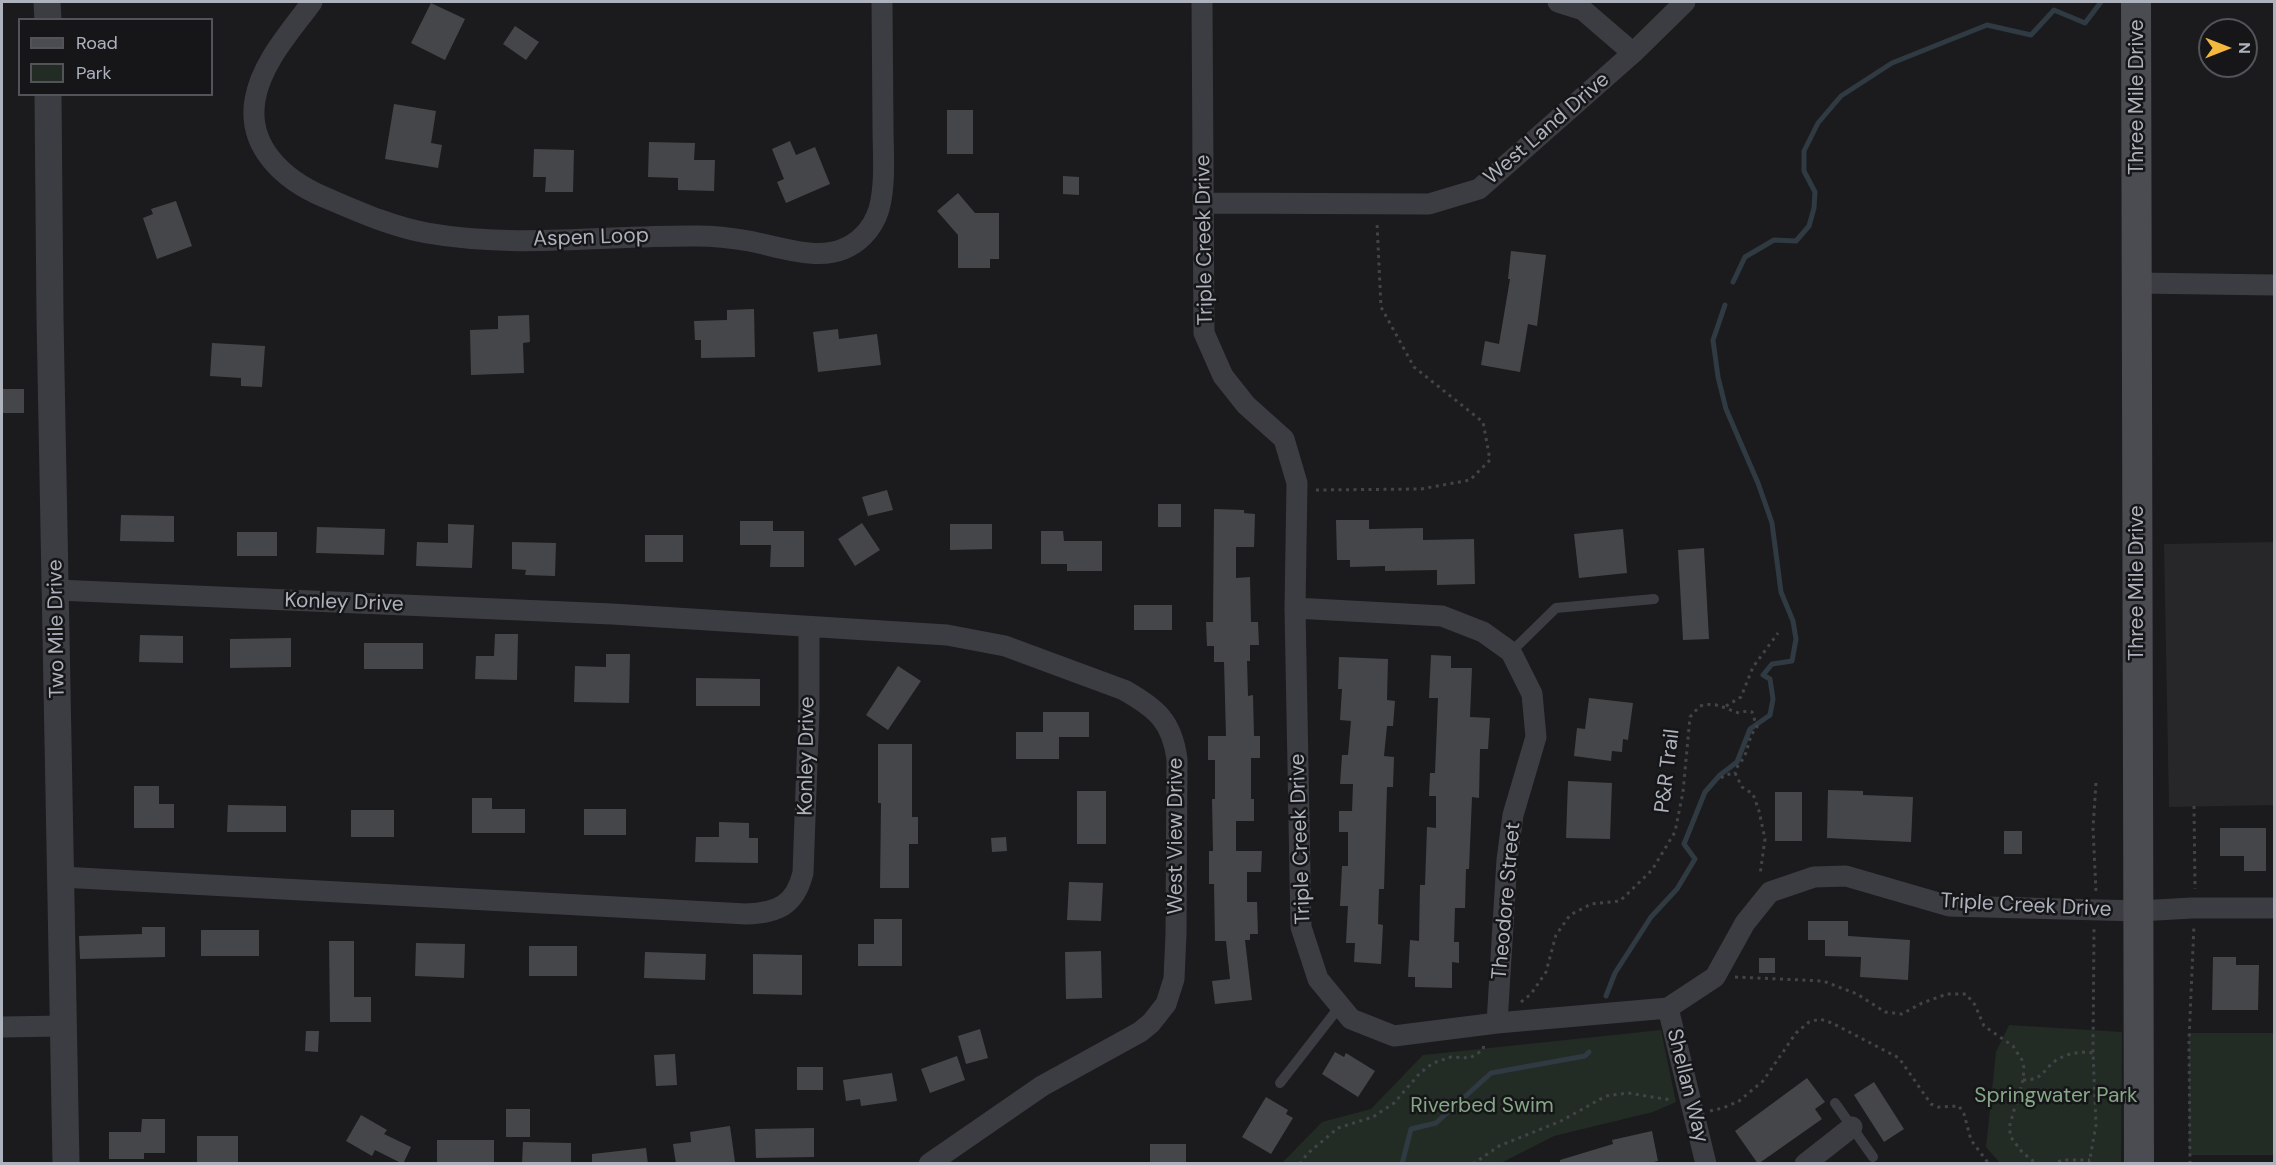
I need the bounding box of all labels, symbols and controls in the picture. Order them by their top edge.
legend [18,18,213,96]
north arrow [2198,18,2258,78]
street label: Three Mile Drive [2124,19,2150,175]
text: Road [76,31,118,55]
text: N [2234,42,2255,54]
text: Park [76,61,112,85]
street label: West Land Drive [1479,68,1615,190]
street label: Triple Creek Drive [1191,154,1219,326]
street label: Aspen Loop [533,223,649,253]
street label: Three Mile Drive [2124,505,2150,661]
street label: Two Mile Drive [43,559,71,699]
street label: Konley Drive [284,588,404,618]
street label: Konley Drive [793,696,821,816]
street label: P&R Trail [1650,728,1686,814]
street label: Triple Creek Drive [1285,753,1317,925]
street label: West View Drive [1163,757,1189,915]
street label: Theodore Street [1488,821,1526,981]
street label: Triple Creek Drive [1940,889,2112,923]
street label: Shellan Way [1661,1026,1713,1146]
park label: Springwater Park [1974,1083,2138,1109]
park label: Riverbed Swim [1410,1093,1554,1119]

